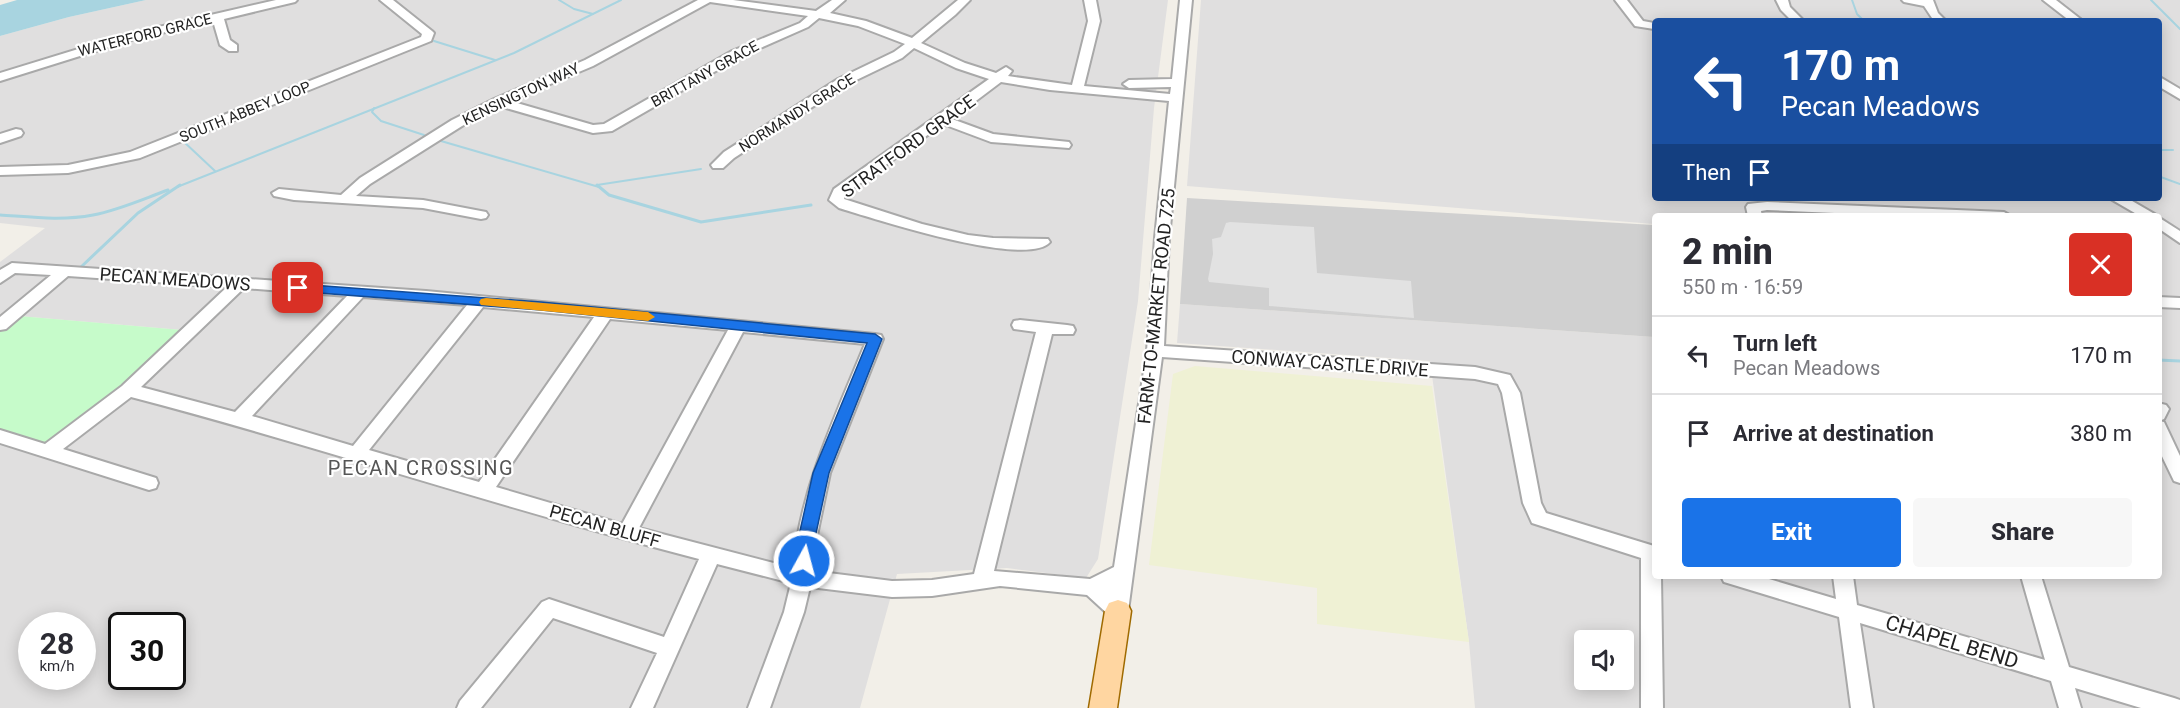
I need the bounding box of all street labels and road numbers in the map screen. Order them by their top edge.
street label: WATERFORD GRACE [76,10,214,60]
street label: BRITTANY GRACE [648,37,762,111]
street label: KENSINGTON WAY [460,59,582,129]
street label: NORMANDY GRACE [736,70,859,156]
street label: SOUTH ABBEY LOOP [177,77,313,147]
street label: STRATFORD GRACE [837,90,979,202]
street label: FARM-TO-MARKET ROAD 725 [1133,187,1179,425]
street label: PECAN MEADOWS [99,263,251,295]
street label: CONWAY CASTLE DRIVE [1231,346,1429,380]
street label: PECAN BLUFF [547,500,663,552]
street label: CHAPEL BEND [1882,610,2022,674]

